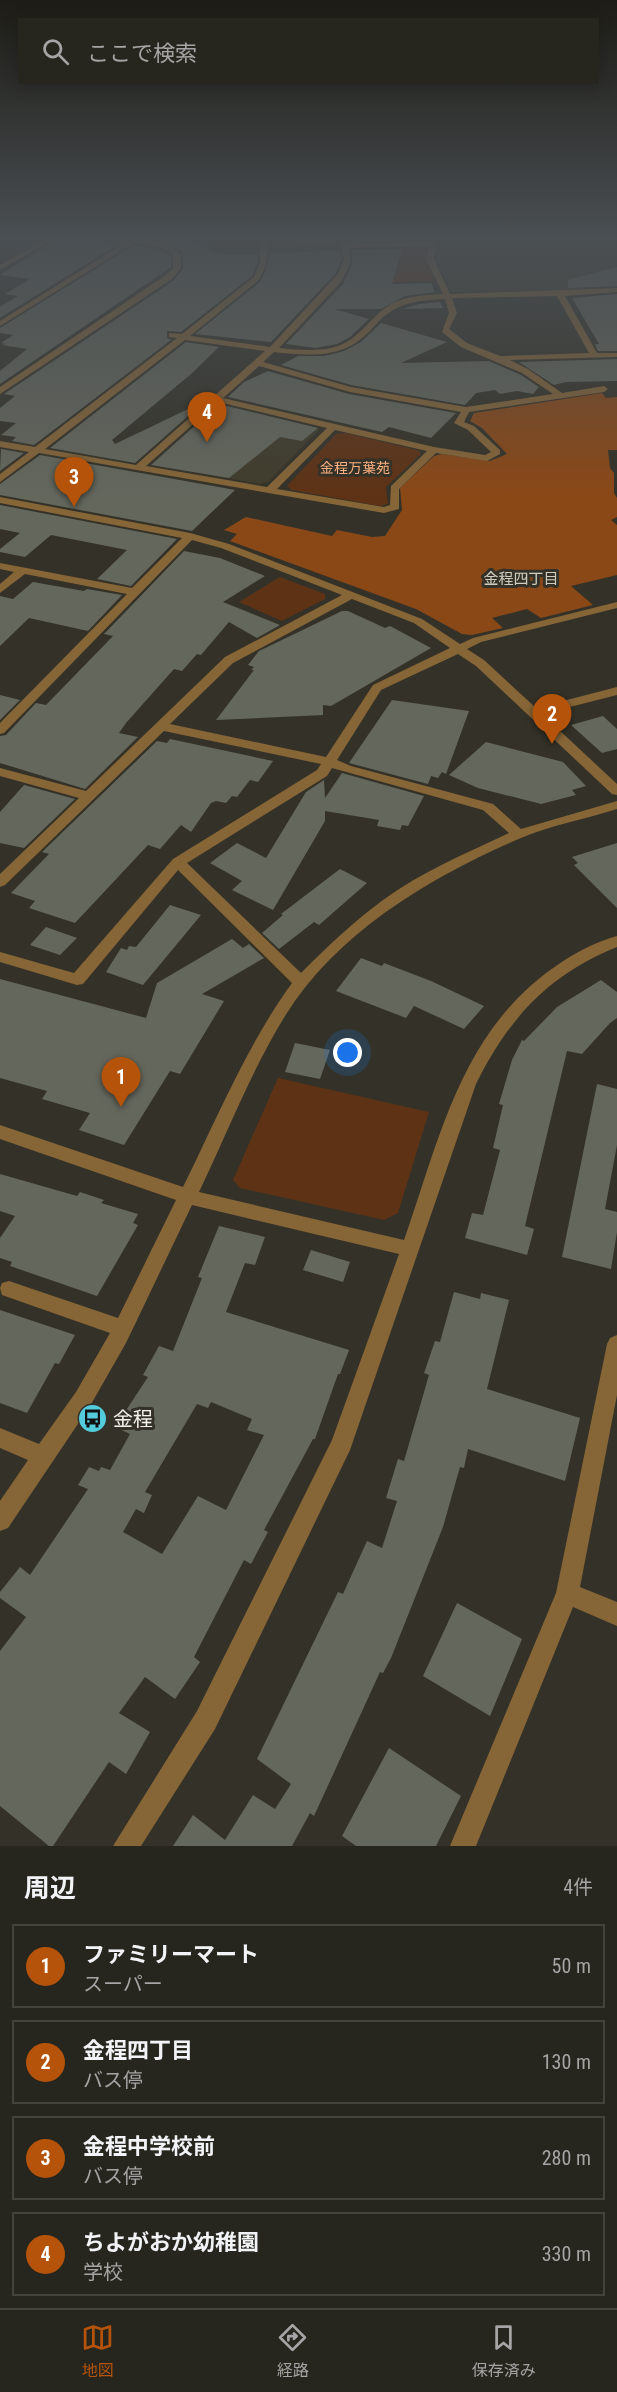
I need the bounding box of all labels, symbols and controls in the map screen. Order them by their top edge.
search box [18,18,599,84]
icon: search [39,35,72,68]
text: ここで検索 [87,41,197,66]
pin: 4 [188,392,226,442]
pin: 3 [54,458,94,507]
park label: 金程万葉苑 [320,460,390,476]
district label: 金程四丁目 [483,570,559,588]
pin: 2 [532,694,572,744]
your location [333,1038,362,1067]
pin: 1 [102,1058,140,1107]
bus stop icon: 金程 [76,1403,108,1435]
place label: 金程 [113,1407,153,1431]
text: 周辺 [24,1873,76,1903]
text: 4件 [563,1875,593,1899]
text: ファミリーマート [83,1942,259,1967]
text: 1 [40,1954,51,1978]
text: 50 m [552,1954,591,1978]
text: スーパー [83,1972,163,1996]
text: 金程四丁目 [83,2038,193,2063]
text: 2 [40,2050,51,2074]
text: 130 m [542,2050,591,2074]
text: バス停 [83,2068,143,2092]
text: 金程中学校前 [83,2134,215,2159]
text: 3 [40,2146,51,2170]
text: 280 m [542,2146,591,2170]
text: バス停 [83,2164,143,2188]
text: ちよがおか幼稚園 [83,2230,259,2255]
text: 4 [40,2242,51,2266]
text: 330 m [542,2242,591,2266]
text: 学校 [83,2260,123,2284]
tab: 地図 [81,2321,114,2381]
tab: 経路 [276,2321,309,2381]
tab: 保存済み [472,2321,536,2381]

